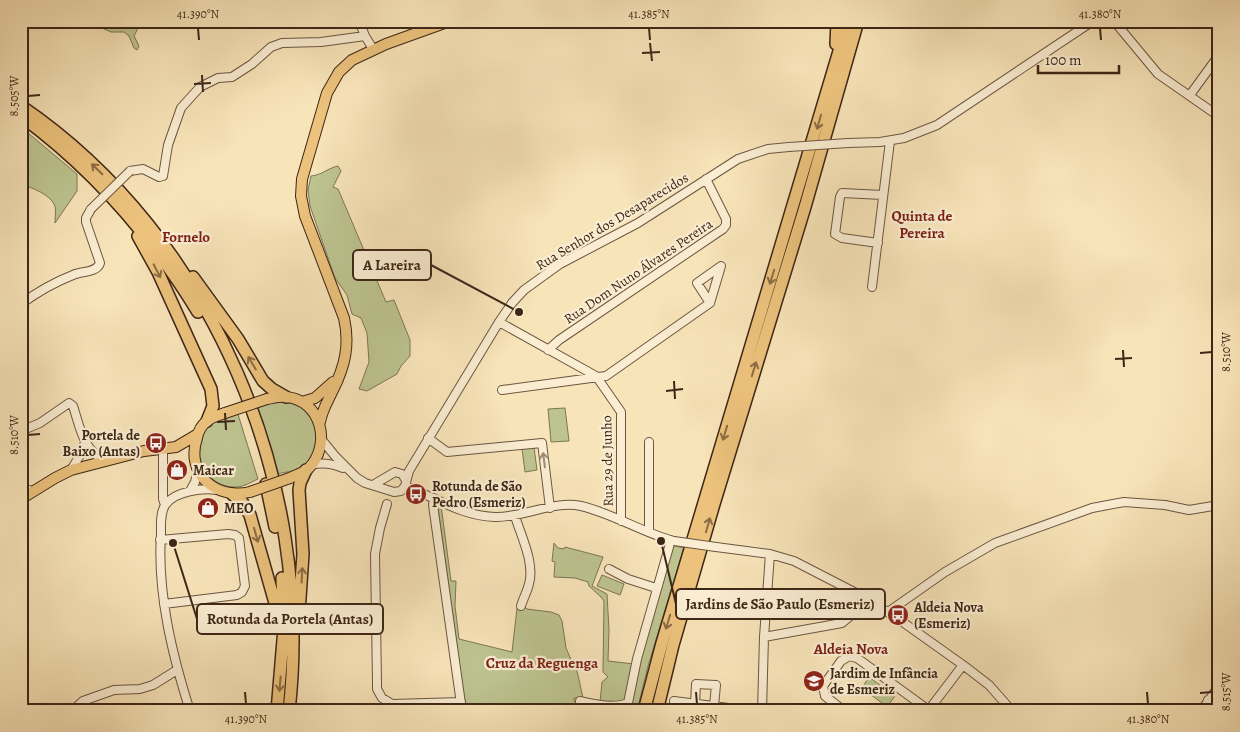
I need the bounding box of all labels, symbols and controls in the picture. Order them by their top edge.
text: 41.390°N [177,6,220,22]
text: 41.385°N [628,6,670,22]
text: 41.380°N [1079,6,1122,22]
scale bar [1038,42,1119,74]
text: 100 m [1045,50,1082,70]
text: 8.505°W [6,75,22,117]
one-way arrow [813,114,823,130]
one-way arrow [91,163,104,175]
street label: Rua Senhor dos Desaparecidos [532,168,692,275]
district label: Quinta de Pereira [891,206,953,243]
street label: Rua Dom Nuno Álvares Pereira [560,214,717,328]
district label: Fornelo [162,227,210,247]
callout: A Lareira [353,250,431,280]
text: A Lareira [362,255,422,275]
one-way arrow [152,263,162,278]
one-way arrow [766,269,776,285]
text: 8.510°W [1218,331,1234,372]
one-way arrow [247,357,257,371]
one-way arrow [750,361,760,377]
text: 8.510°W [6,414,22,455]
street label: Rua 29 de Junho [597,415,618,507]
one-way arrow [719,425,729,441]
place label: Portela de Baixo (Antas) [62,426,141,461]
bus stop icon: Portela de Baixo (Antas) [144,431,168,455]
one-way arrow [539,452,549,468]
shop icon: Maicar [165,458,189,482]
place label: Maicar [193,461,234,480]
place label: Rotunda de São Pedro (Esmeriz) [432,477,525,512]
bus stop icon: Rotunda de São Pedro (Esmeriz) [404,482,428,506]
shop icon: MEO [196,496,220,520]
place label: MEO [224,499,254,518]
one-way arrow [703,517,713,533]
one-way arrow [252,526,261,542]
one-way arrow [298,567,307,583]
callout: Jardins de São Paulo (Esmeriz) [676,589,885,619]
text: Jardins de São Paulo (Esmeriz) [685,594,875,614]
place label: Aldeia Nova (Esmeriz) [913,598,984,633]
bus stop icon: Aldeia Nova (Esmeriz) [886,603,910,627]
callout: Rotunda da Portela (Antas) [197,604,383,634]
text: Rotunda da Portela (Antas) [207,609,373,629]
one-way arrow [663,614,673,630]
district label: Aldeia Nova [813,639,889,659]
district label: Cruz da Reguenga [486,653,599,673]
place label: Jardim de Infância de Esmeriz [830,664,938,699]
school or university icon: Jardim de Infância de Esmeriz [802,669,826,693]
text: 8.515°W [1218,672,1234,711]
one-way arrow [276,676,285,692]
text: 41.390°N [225,711,268,727]
text: 41.385°N [676,711,718,727]
text: 41.380°N [1127,711,1170,727]

